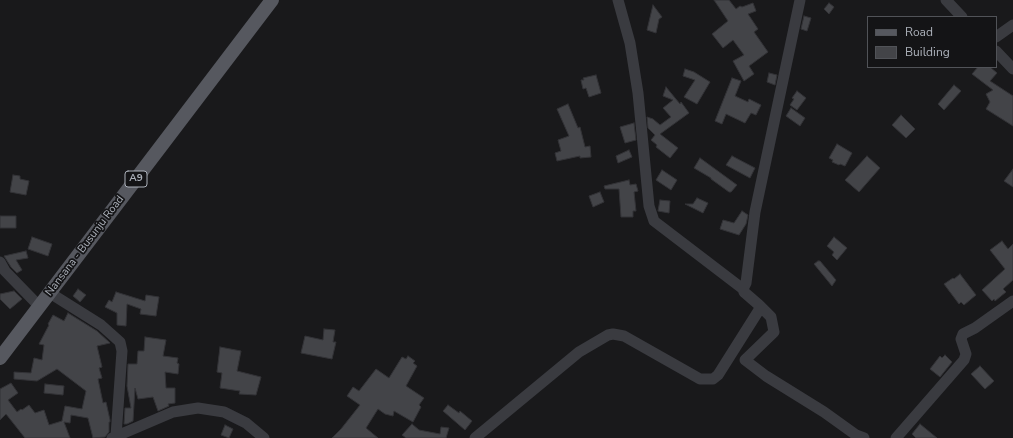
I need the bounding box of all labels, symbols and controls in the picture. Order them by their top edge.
legend [867,16,997,68]
text: Road [905,24,933,40]
text: Building [905,44,950,60]
road number: A9 [125,171,147,187]
street label: Nansana - Busunju Road [43,193,127,299]

